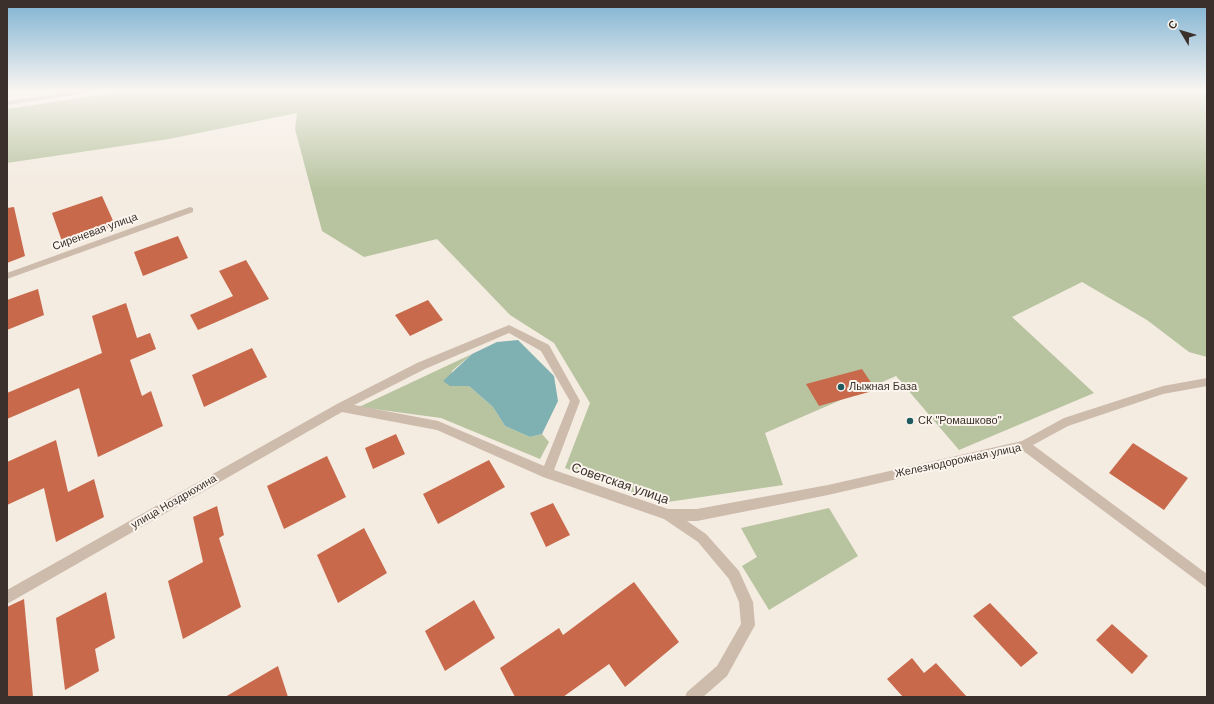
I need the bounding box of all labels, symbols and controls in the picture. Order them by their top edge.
north arrow [1162,12,1202,52]
text: С [1165,18,1180,31]
street label: Сиреневая улица [51,210,139,254]
place label: Лыжная База [849,380,917,394]
marker: Лыжная База [836,382,846,392]
place label: СК "Ромашково" [918,414,1002,428]
marker: СК "Ромашково" [905,416,915,426]
street label: Железнодорожная улица [894,441,1022,481]
street label: Советская улица [569,460,671,508]
street label: улица Ноздрюхина [129,472,219,532]

